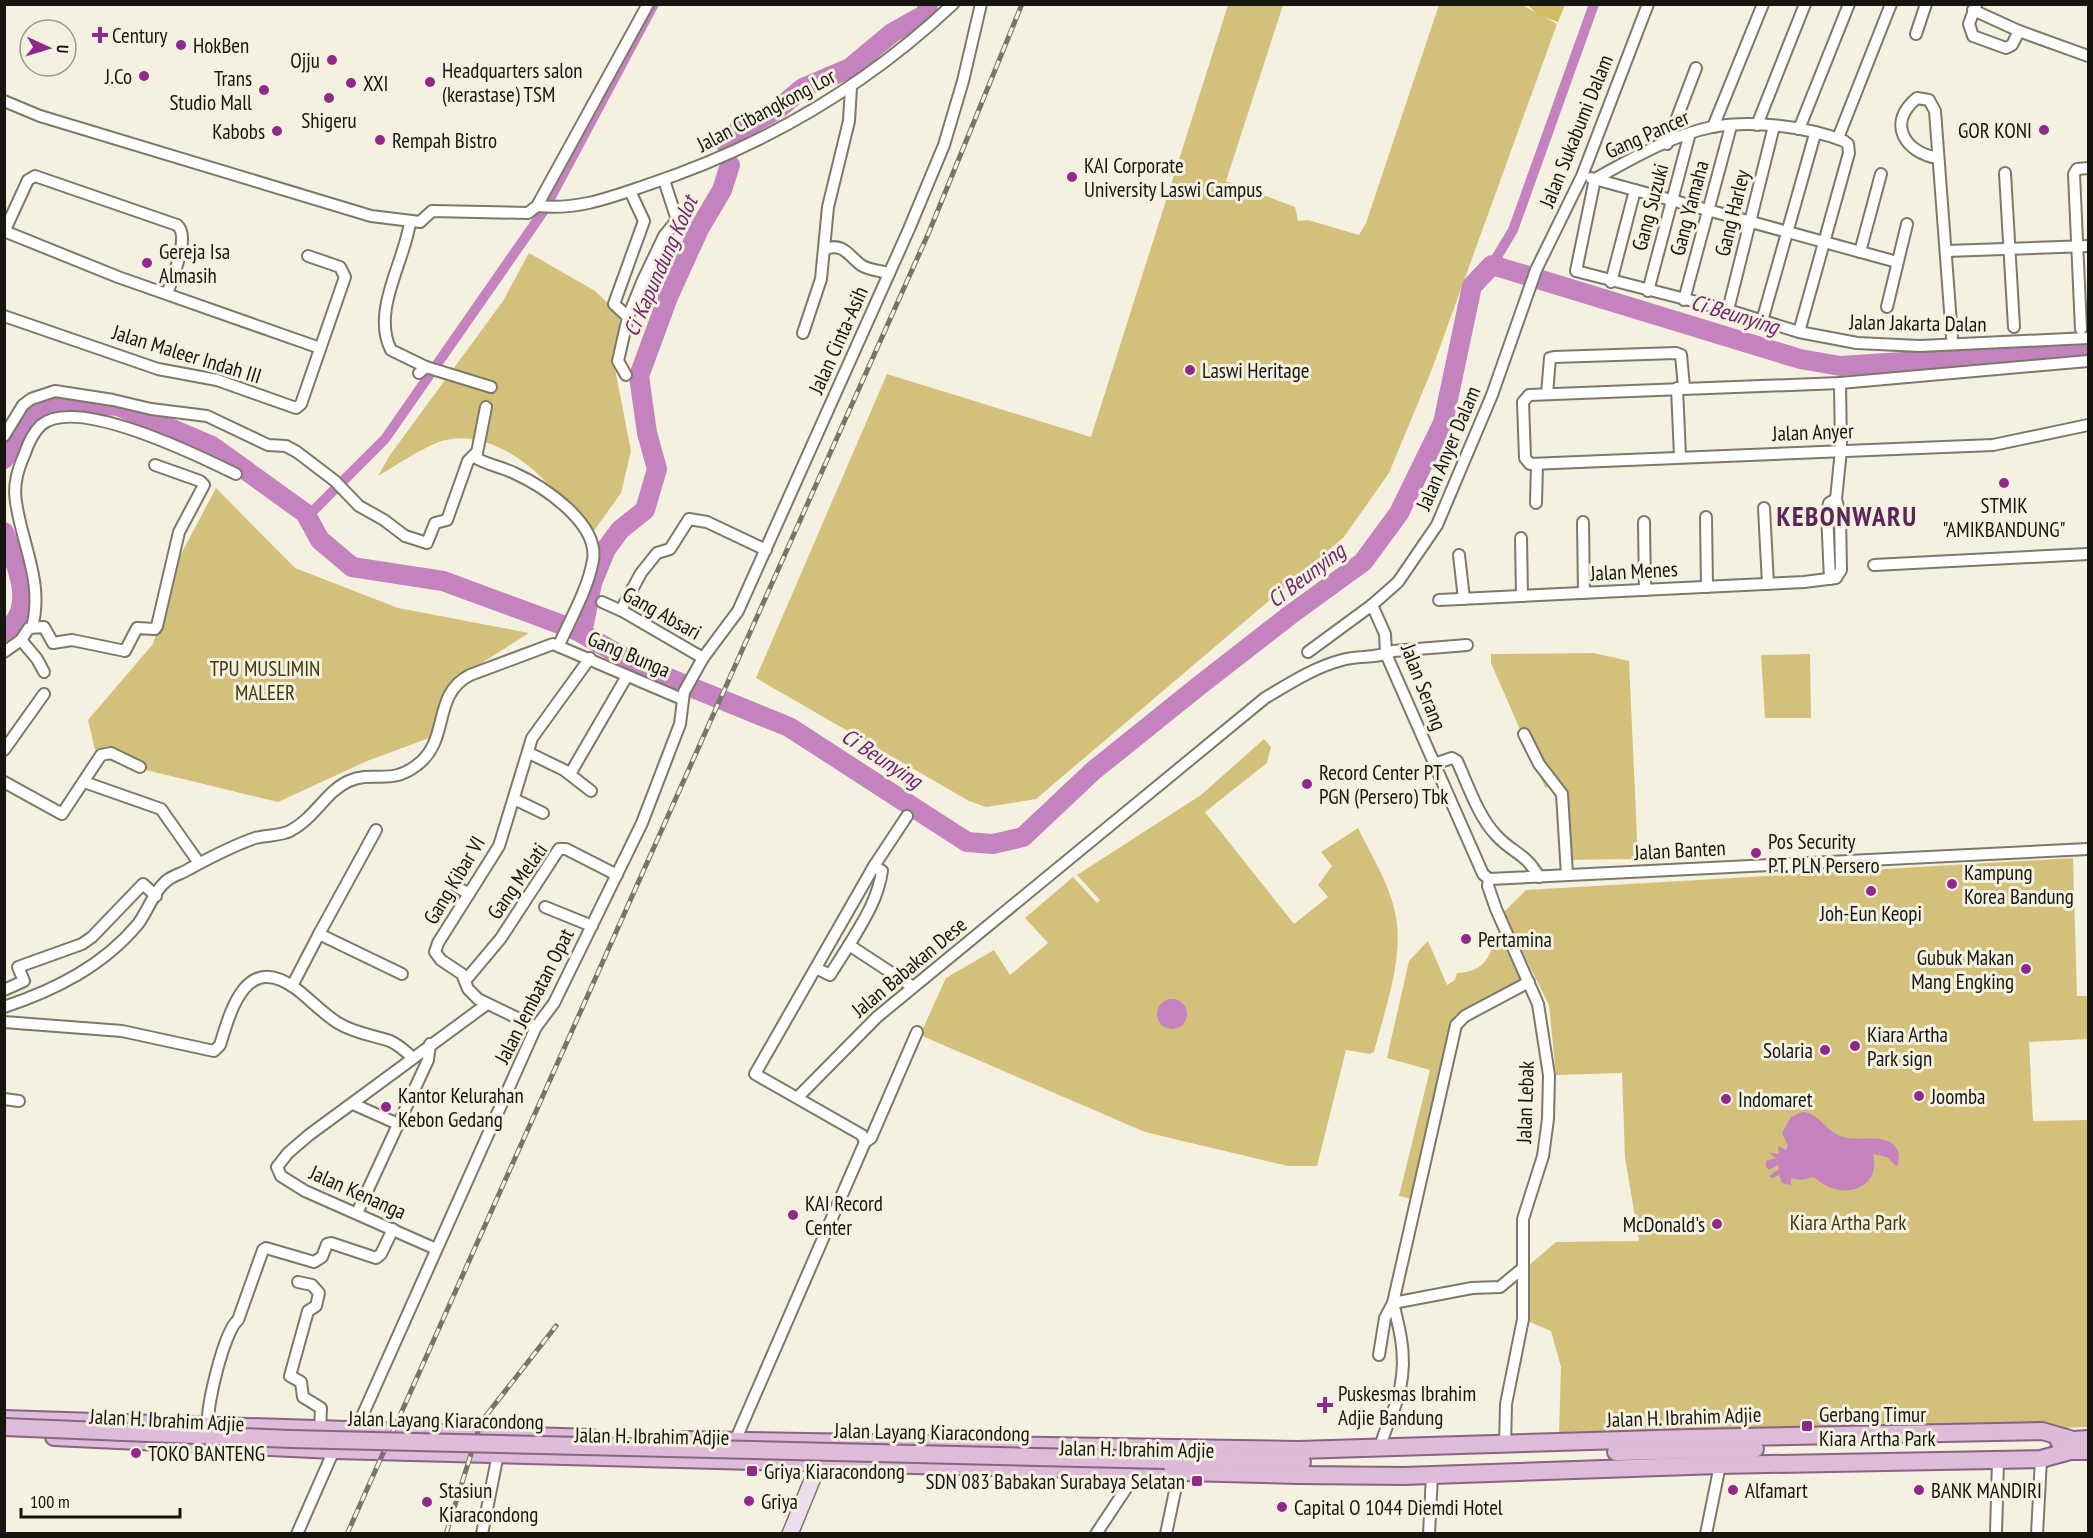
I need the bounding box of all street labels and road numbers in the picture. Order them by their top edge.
street label: Jalan Sukabumi Dalam [1533,51,1619,212]
street label: Jalan Cibangkong Lor [691,62,840,158]
street label: Gang Pancer [1601,103,1694,165]
street label: Gang Yamaha [1663,157,1715,259]
street label: Gang Suzuki [1625,161,1675,253]
street label: Gang Harley [1708,167,1756,259]
street label: Jalan Cinta-Asih [802,282,874,399]
street label: Jalan Jakarta Dalan [1848,308,1987,338]
street label: Jalan Maleer Indah III [108,318,265,389]
street label: Jalan Anyer Dalam [1409,382,1486,515]
street label: Jalan Anyer [1771,417,1854,447]
street label: Jalan Menes [1589,555,1678,587]
street label: Gang Absari [618,580,706,646]
street label: Gang Bunga [584,625,674,683]
street label: Jalan Serang [1395,639,1453,734]
street label: Gang Kibar VI [417,831,491,929]
street label: Jalan Banten [1633,834,1726,866]
street label: Gang Melati [481,838,553,924]
street label: Jalan Babakan Dese [845,911,972,1024]
street label: Jalan Jembatan Opat [488,924,580,1069]
street label: Jalan Lebak [1510,1060,1540,1145]
street label: Jalan Kenanga [305,1158,411,1225]
street label: Jalan H. Ibrahim Adjie [1605,1401,1762,1433]
street label: Jalan H. Ibrahim Adjie [88,1402,245,1438]
street label: Jalan Layang Kiaracondong [347,1405,544,1435]
street label: Jalan Layang Kiaracondong [833,1417,1030,1447]
street label: Jalan H. Ibrahim Adjie [573,1421,730,1451]
street label: Jalan H. Ibrahim Adjie [1058,1434,1215,1464]

